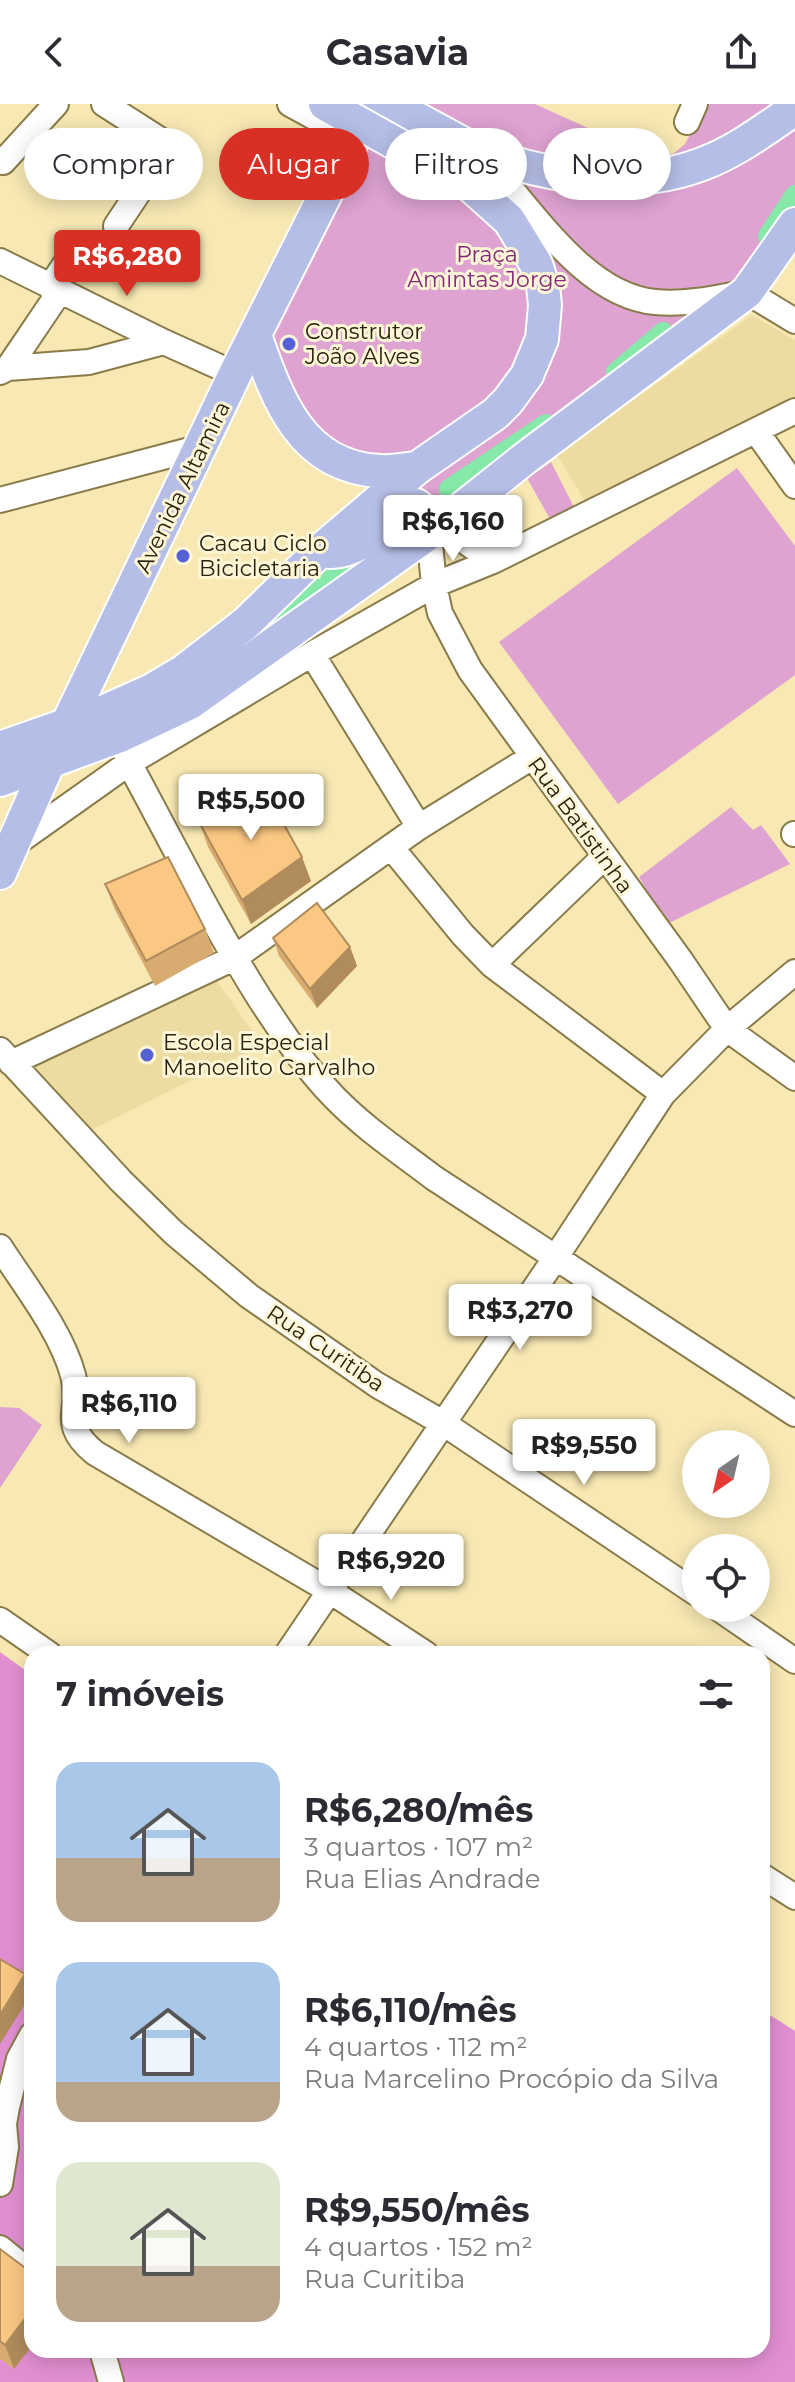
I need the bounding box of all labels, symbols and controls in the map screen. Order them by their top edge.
icon: back [32,30,76,74]
text: Casavia [326,30,469,74]
icon: share [719,30,763,74]
chip: Comprar [24,128,203,200]
chip: Alugar [219,128,369,200]
chip: Filtros [385,128,527,200]
chip: Novo [543,128,671,200]
pin: R$6,280 [53,230,201,298]
text: R$6,280 [72,240,182,272]
park label: Praça Amintas Jorge [407,241,567,293]
place label: Construtor João Alves [304,318,423,370]
marker: Construtor João Alves [280,335,298,353]
street label: Avenida Altamira [129,397,236,577]
pin: R$6,160 [379,495,527,563]
text: R$6,160 [401,505,505,537]
place label: Cacau Ciclo Bicicletaria [199,530,327,582]
marker: Cacau Ciclo Bicicletaria [174,547,192,565]
street label: Rua Batistinha [522,752,639,899]
pin: R$5,500 [177,774,325,842]
text: R$5,500 [197,784,305,816]
place label: Escola Especial Manoelito Carvalho [163,1029,375,1081]
marker: Escola Especial Manoelito Carvalho [138,1046,156,1064]
pin: R$3,270 [446,1284,594,1352]
text: R$3,270 [467,1294,573,1326]
street label: Rua Curitiba [262,1299,390,1398]
pin: R$6,110 [55,1377,203,1445]
text: R$6,110 [81,1387,177,1419]
pin: R$9,550 [510,1419,658,1487]
text: R$9,550 [531,1429,637,1461]
north arrow [682,1430,770,1518]
map controls [682,1430,770,1622]
pin: R$6,920 [317,1534,465,1602]
button: locate [682,1534,770,1622]
text: R$6,920 [337,1544,445,1576]
icon: filters [694,1672,738,1716]
text: 7 imóveis [56,1673,224,1715]
text: R$6,280/mês [304,1789,533,1831]
icon: home [120,1794,216,1890]
text: 3 quartos · 107 m² [304,1831,533,1863]
text: Rua Elias Andrade [304,1863,541,1895]
text: R$6,110/mês [304,1989,517,2031]
icon: home [120,1994,216,2090]
text: 4 quartos · 112 m² [304,2031,528,2063]
text: Rua Marcelino Procópio da Silva [304,2063,719,2095]
text: R$9,550/mês [304,2189,530,2231]
icon: home [120,2194,216,2290]
text: 4 quartos · 152 m² [304,2231,533,2263]
text: Rua Curitiba [304,2263,465,2295]

